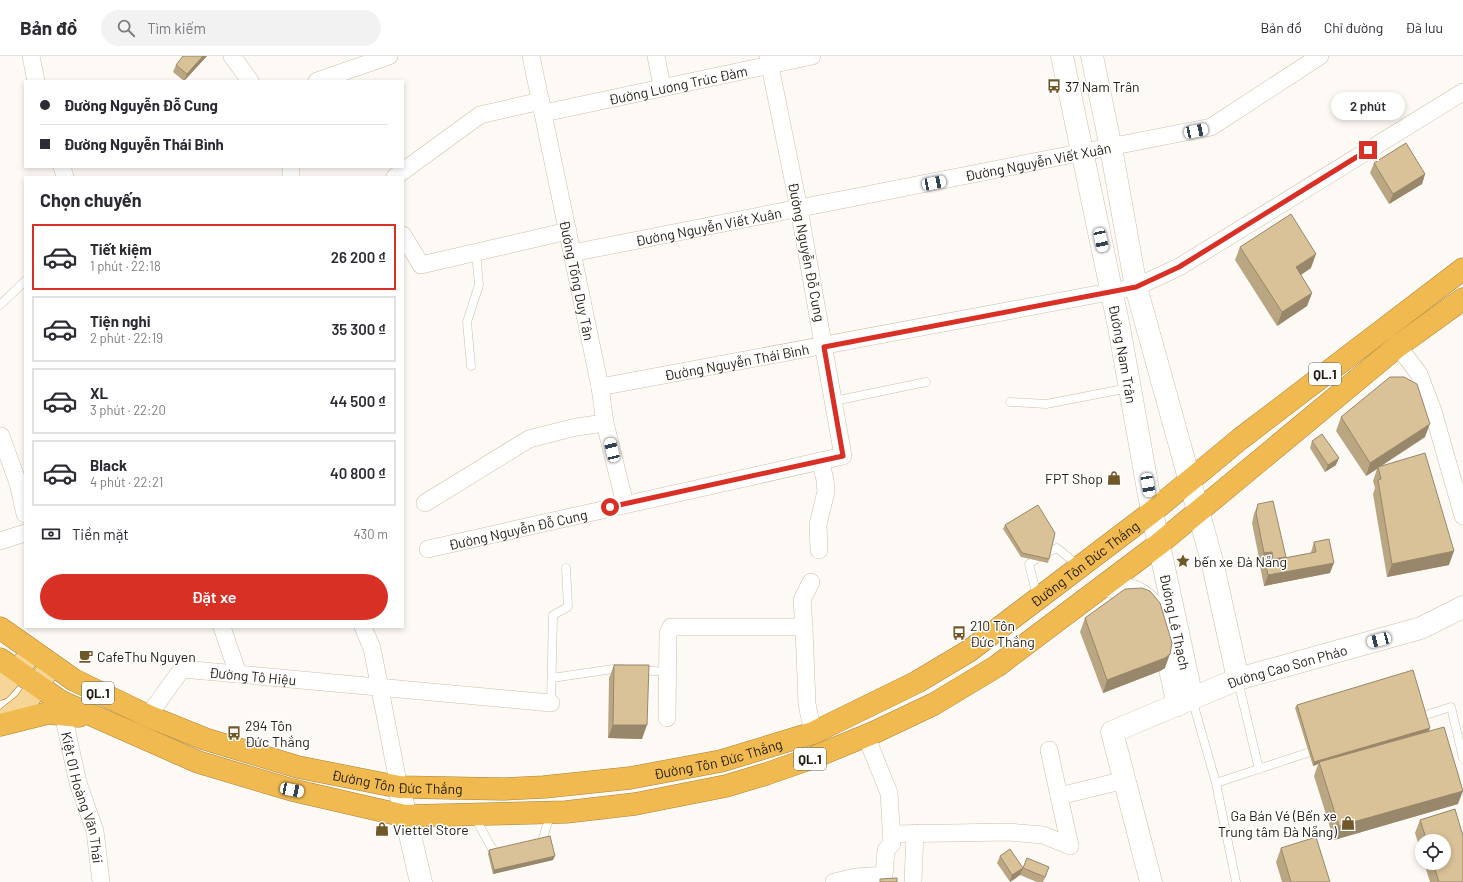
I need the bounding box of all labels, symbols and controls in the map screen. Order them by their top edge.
search box [101,10,381,46]
text: Bản đồ [20,16,77,39]
icon: search [115,17,137,39]
text: Tìm kiếm [147,19,206,37]
text: Bản đồ [1260,19,1302,36]
text: Chỉ đường [1324,19,1383,36]
text: Đã lưu [1405,19,1443,36]
street label: Đường Lương Trúc Đàm [607,61,749,108]
bus stop icon: 37 Nam Trân [1046,78,1062,94]
place label: 37 Nam Trân [1065,78,1140,95]
callout: 2 phút [1331,92,1405,120]
text: Đường Nguyễn Đỗ Cung [64,96,218,114]
text: 2 phút [1350,98,1386,114]
car [1183,123,1209,139]
text: Đường Nguyễn Thái Bình [64,135,224,153]
street label: Đường Nguyễn Viết Xuân [964,138,1112,184]
route end [1359,141,1377,159]
car [921,175,947,191]
street label: Đường Nguyễn Đỗ Cung [785,181,829,323]
text: Chọn chuyến [40,189,142,211]
street label: Đường Nguyễn Viết Xuân [634,203,783,249]
street label: Đường Tống Duy Tân [557,219,599,342]
car [1093,227,1109,253]
icon: car [42,239,78,275]
text: Tiết kiệm [90,240,152,258]
text: 26 200 ₫ [331,248,386,266]
text: 1 phút · 22:18 [90,258,161,274]
street label: Đường Nam Trân [1106,303,1141,405]
icon: car [42,311,78,347]
text: Tiện nghi [90,312,150,330]
text: 35 300 ₫ [331,320,386,338]
text: 2 phút · 22:19 [90,330,163,346]
street label: Đường Nguyễn Thái Bình [663,340,810,383]
road number: QL.1 [1309,363,1341,385]
icon: car [42,383,78,419]
text: XL [90,384,108,402]
text: 44 500 ₫ [330,392,386,410]
text: 3 phút · 22:20 [90,402,166,418]
car [603,437,621,463]
icon: car [42,455,78,491]
text: Black [90,456,127,474]
text: 40 800 ₫ [330,464,386,482]
place label: FPT Shop [1045,470,1103,487]
shop icon: FPT Shop [1106,470,1122,486]
car [1140,472,1156,498]
text: 4 phút · 22:21 [90,474,163,490]
route start [601,498,619,516]
street label: Đường Nguyễn Đỗ Cung [447,505,589,553]
street label: Đường Tôn Đức Thắng [1027,517,1142,610]
icon: cash [40,523,62,545]
text: Tiền mặt [72,525,129,543]
text: 430 m [353,526,388,542]
place icon: bến xe Đà Nẵng [1175,553,1191,569]
place label: bến xe Đà Nẵng [1194,553,1287,570]
street label: Đường Lê Thạch [1157,572,1194,671]
button: Đặt xe [40,574,388,620]
place label: 210 Tôn Đức Thắng [970,617,1035,650]
bus stop icon: 210 Tôn Đức Thắng [951,625,967,641]
car [1366,631,1392,649]
street label: Đường Cao Sơn Pháo [1224,641,1349,692]
cafe icon: CafeThu Nguyen [78,648,94,664]
place label: CafeThu Nguyen [97,648,196,665]
street label: Đường Tô Hiệu [208,663,297,688]
road number: QL.1 [82,682,114,704]
place label: 294 Tôn Đức Thắng [245,717,310,750]
bus stop icon: 294 Tôn Đức Thắng [226,725,242,741]
street label: Kiệt 01 Hoàng Văn Thái [59,730,107,864]
street label: Đường Tôn Đức Thắng [652,734,784,782]
road number: QL.1 [794,748,826,770]
street label: Đường Tôn Đức Thắng [330,765,463,797]
car [279,782,305,798]
place label: Ga Bán Vé (Bến xe Trung tâm Đà Nẵng) [1218,807,1337,840]
shop icon: Ga Bán Vé (Bến xe Trung tâm Đà Nẵng) [1340,815,1356,831]
shop icon: Viettel Store [374,821,390,837]
place label: Viettel Store [393,821,469,838]
map controls [1415,834,1451,870]
button: locate [1415,834,1451,870]

